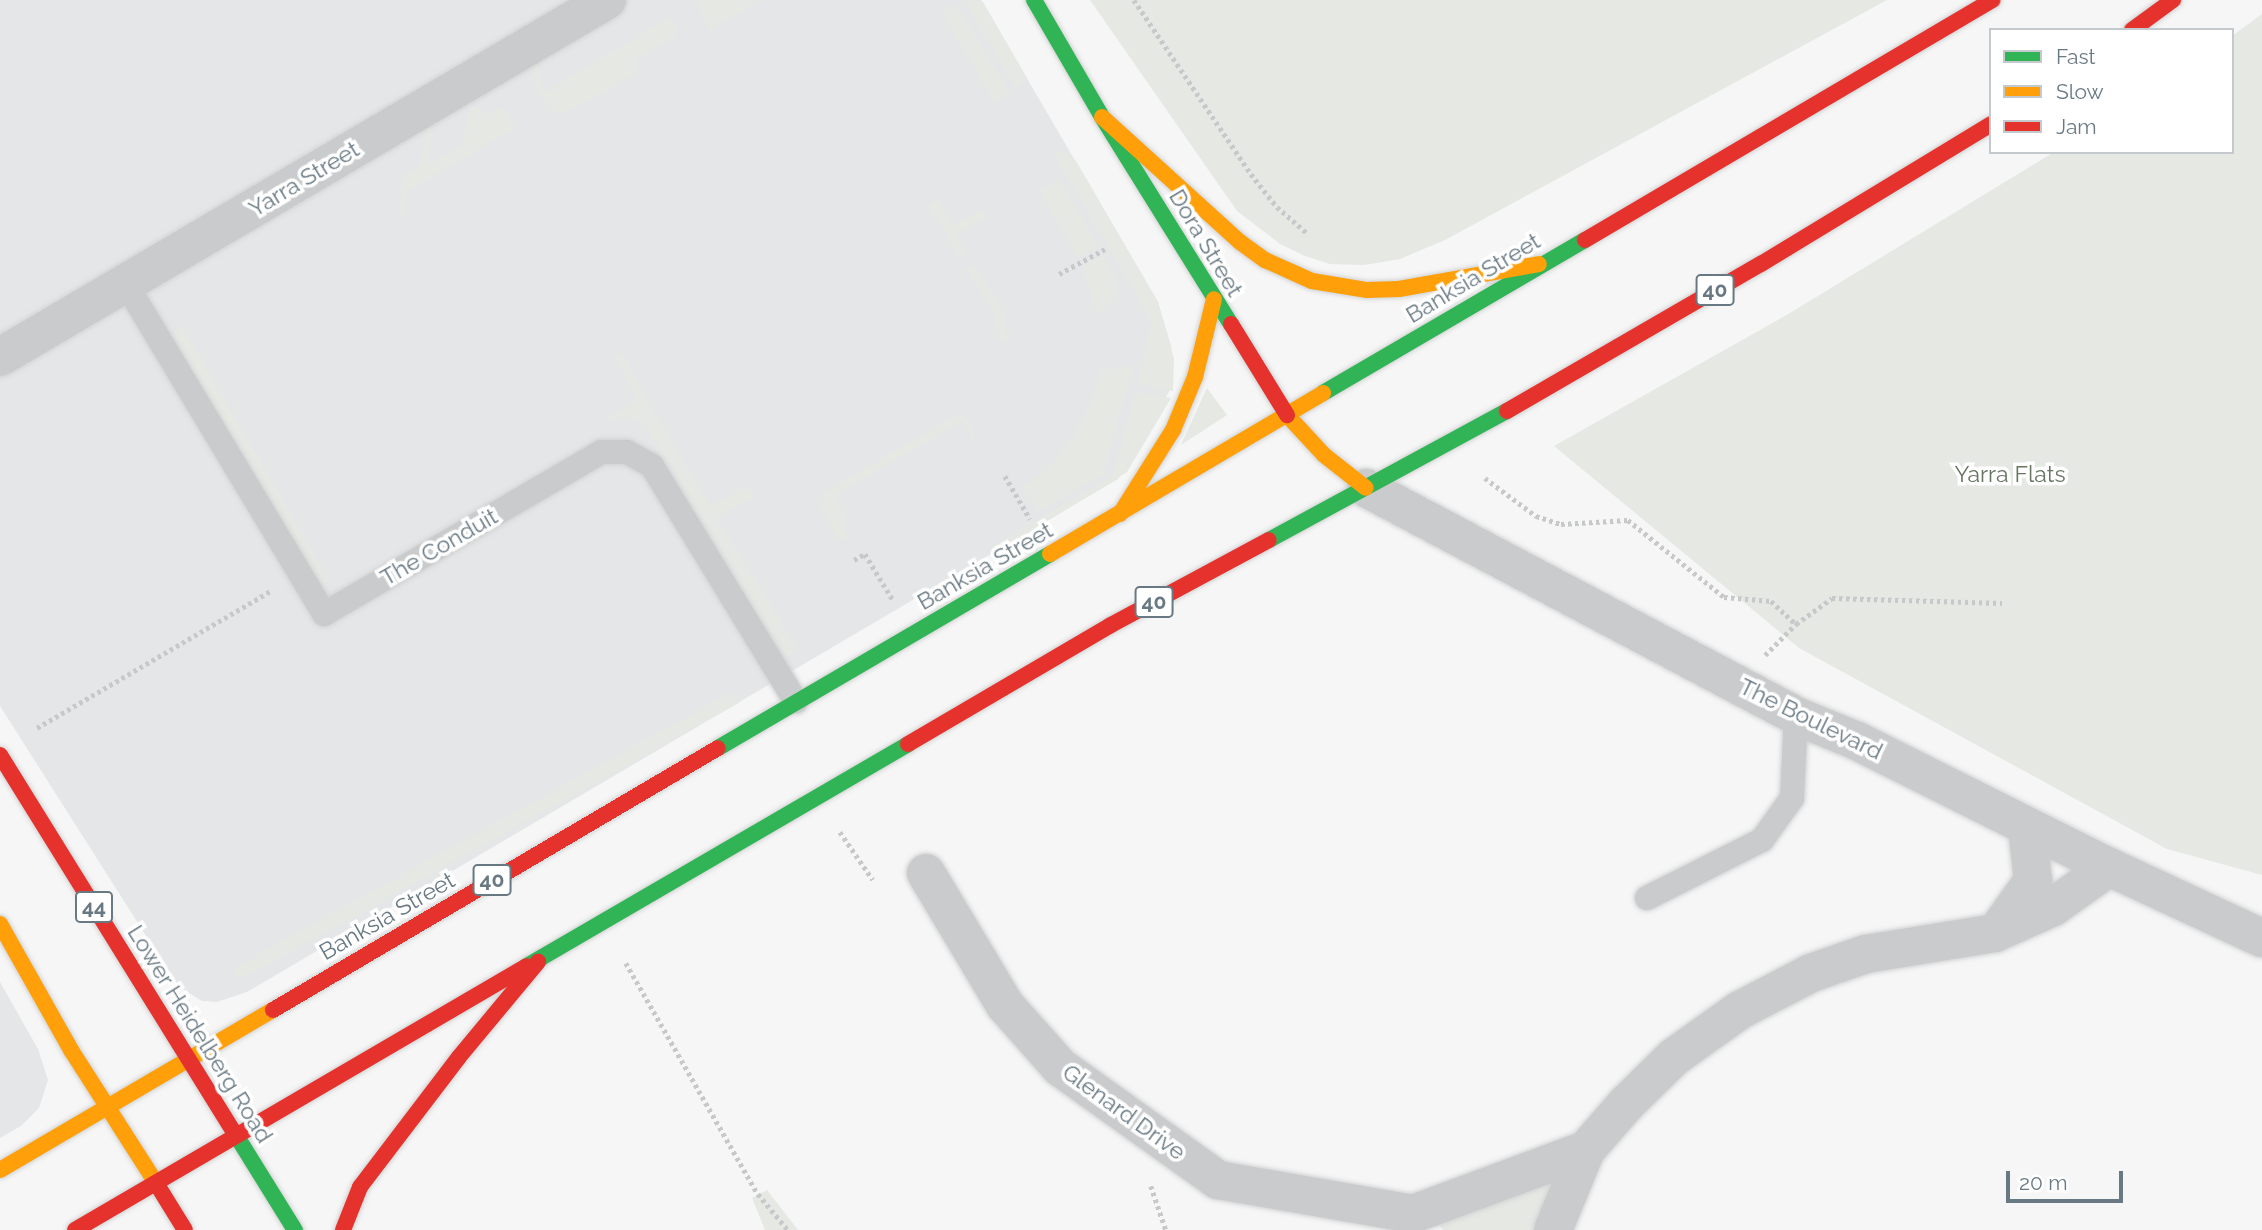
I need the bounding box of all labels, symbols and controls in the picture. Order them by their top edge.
legend [1989,28,2234,154]
text: Fast [2056,44,2096,69]
text: Slow [2056,79,2104,104]
text: Jam [2056,114,2097,139]
street label: Yarra Street [244,135,364,223]
street label: Dora Street [1163,184,1249,302]
street label: Banksia Street [1401,227,1545,329]
road number: 40 [1694,272,1736,308]
park label: Yarra Flats [1955,460,2065,488]
street label: The Conduit [376,502,502,592]
street label: Banksia Street [912,516,1058,616]
road number: 40 [1133,584,1175,620]
street label: The Boulevard [1735,673,1887,765]
road number: 40 [471,862,513,898]
street label: Banksia Street [314,866,460,966]
road number: 44 [75,890,113,925]
street label: Lower Heidelberg Road [121,920,279,1148]
street label: Glenard Drive [1057,1058,1191,1166]
scale bar [2010,1156,2127,1200]
text: 20 m [2019,1170,2067,1195]

